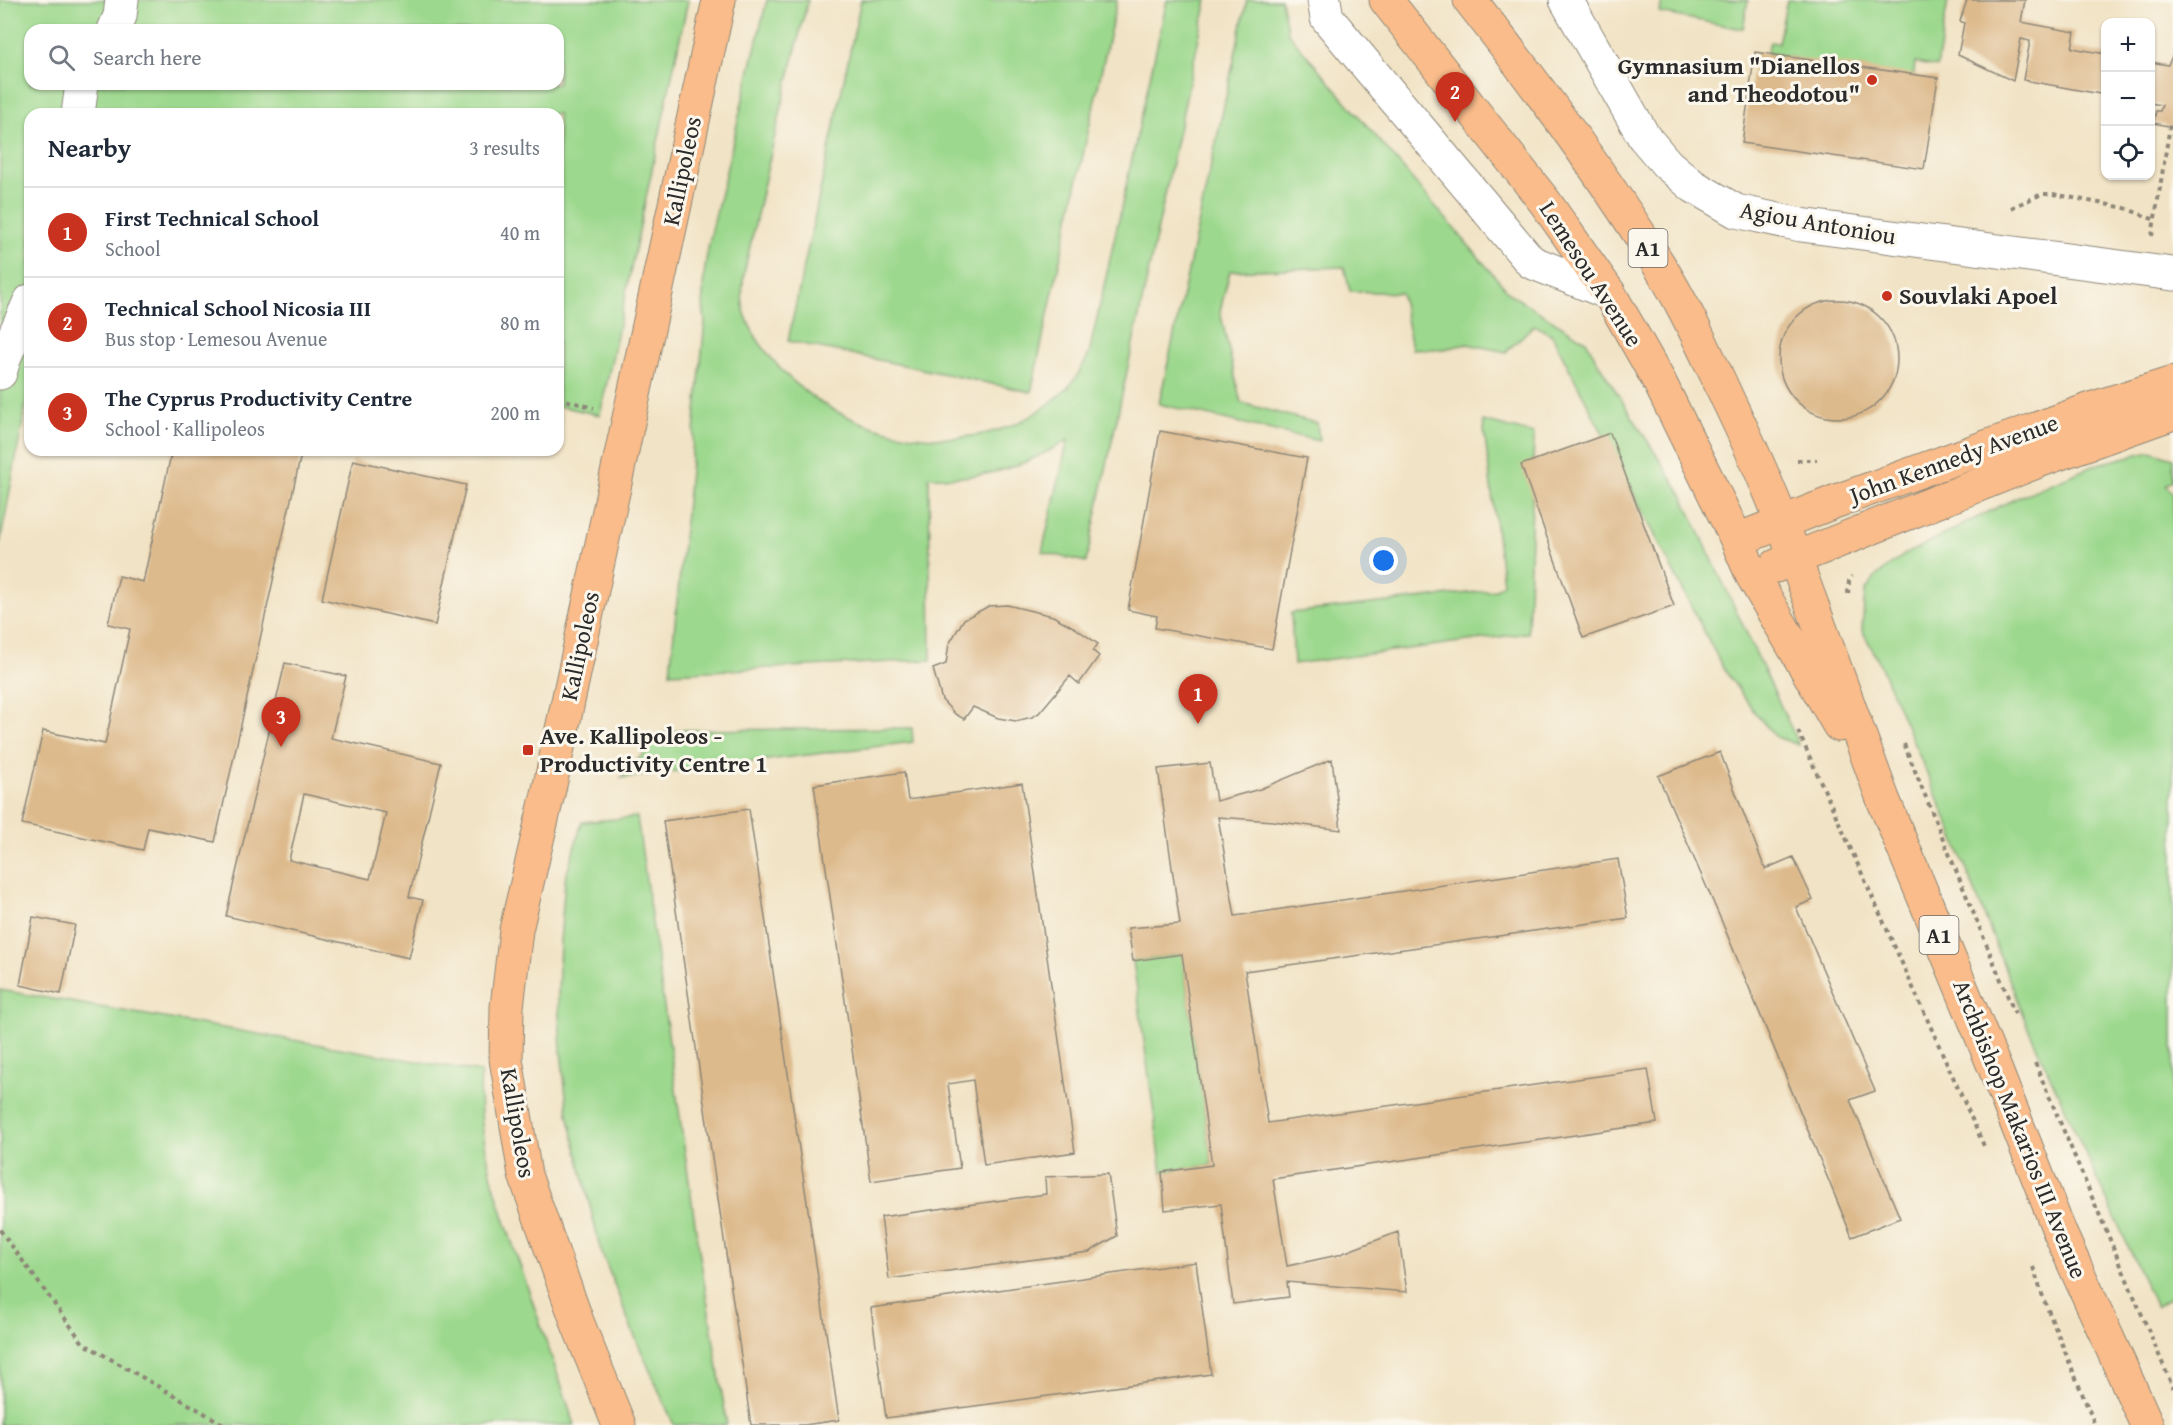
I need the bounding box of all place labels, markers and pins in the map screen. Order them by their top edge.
place label: Gymnasium "Dianellos and Theodotou" [1618,48,1860,111]
pin: 2 [1436,72,1474,122]
marker: Gymnasium "Dianellos and Theodotou" [1865,73,1879,87]
place label: Souvlaki Apoel [1899,278,2058,313]
marker: Souvlaki Apoel [1880,289,1894,303]
pin: 1 [1178,674,1218,724]
pin: 3 [262,698,300,747]
place label: Ave. Kallipoleos - Productivity Centre 1 [540,718,768,781]
marker: Ave. Kallipoleos - Productivity Centre 1 [521,743,535,757]

